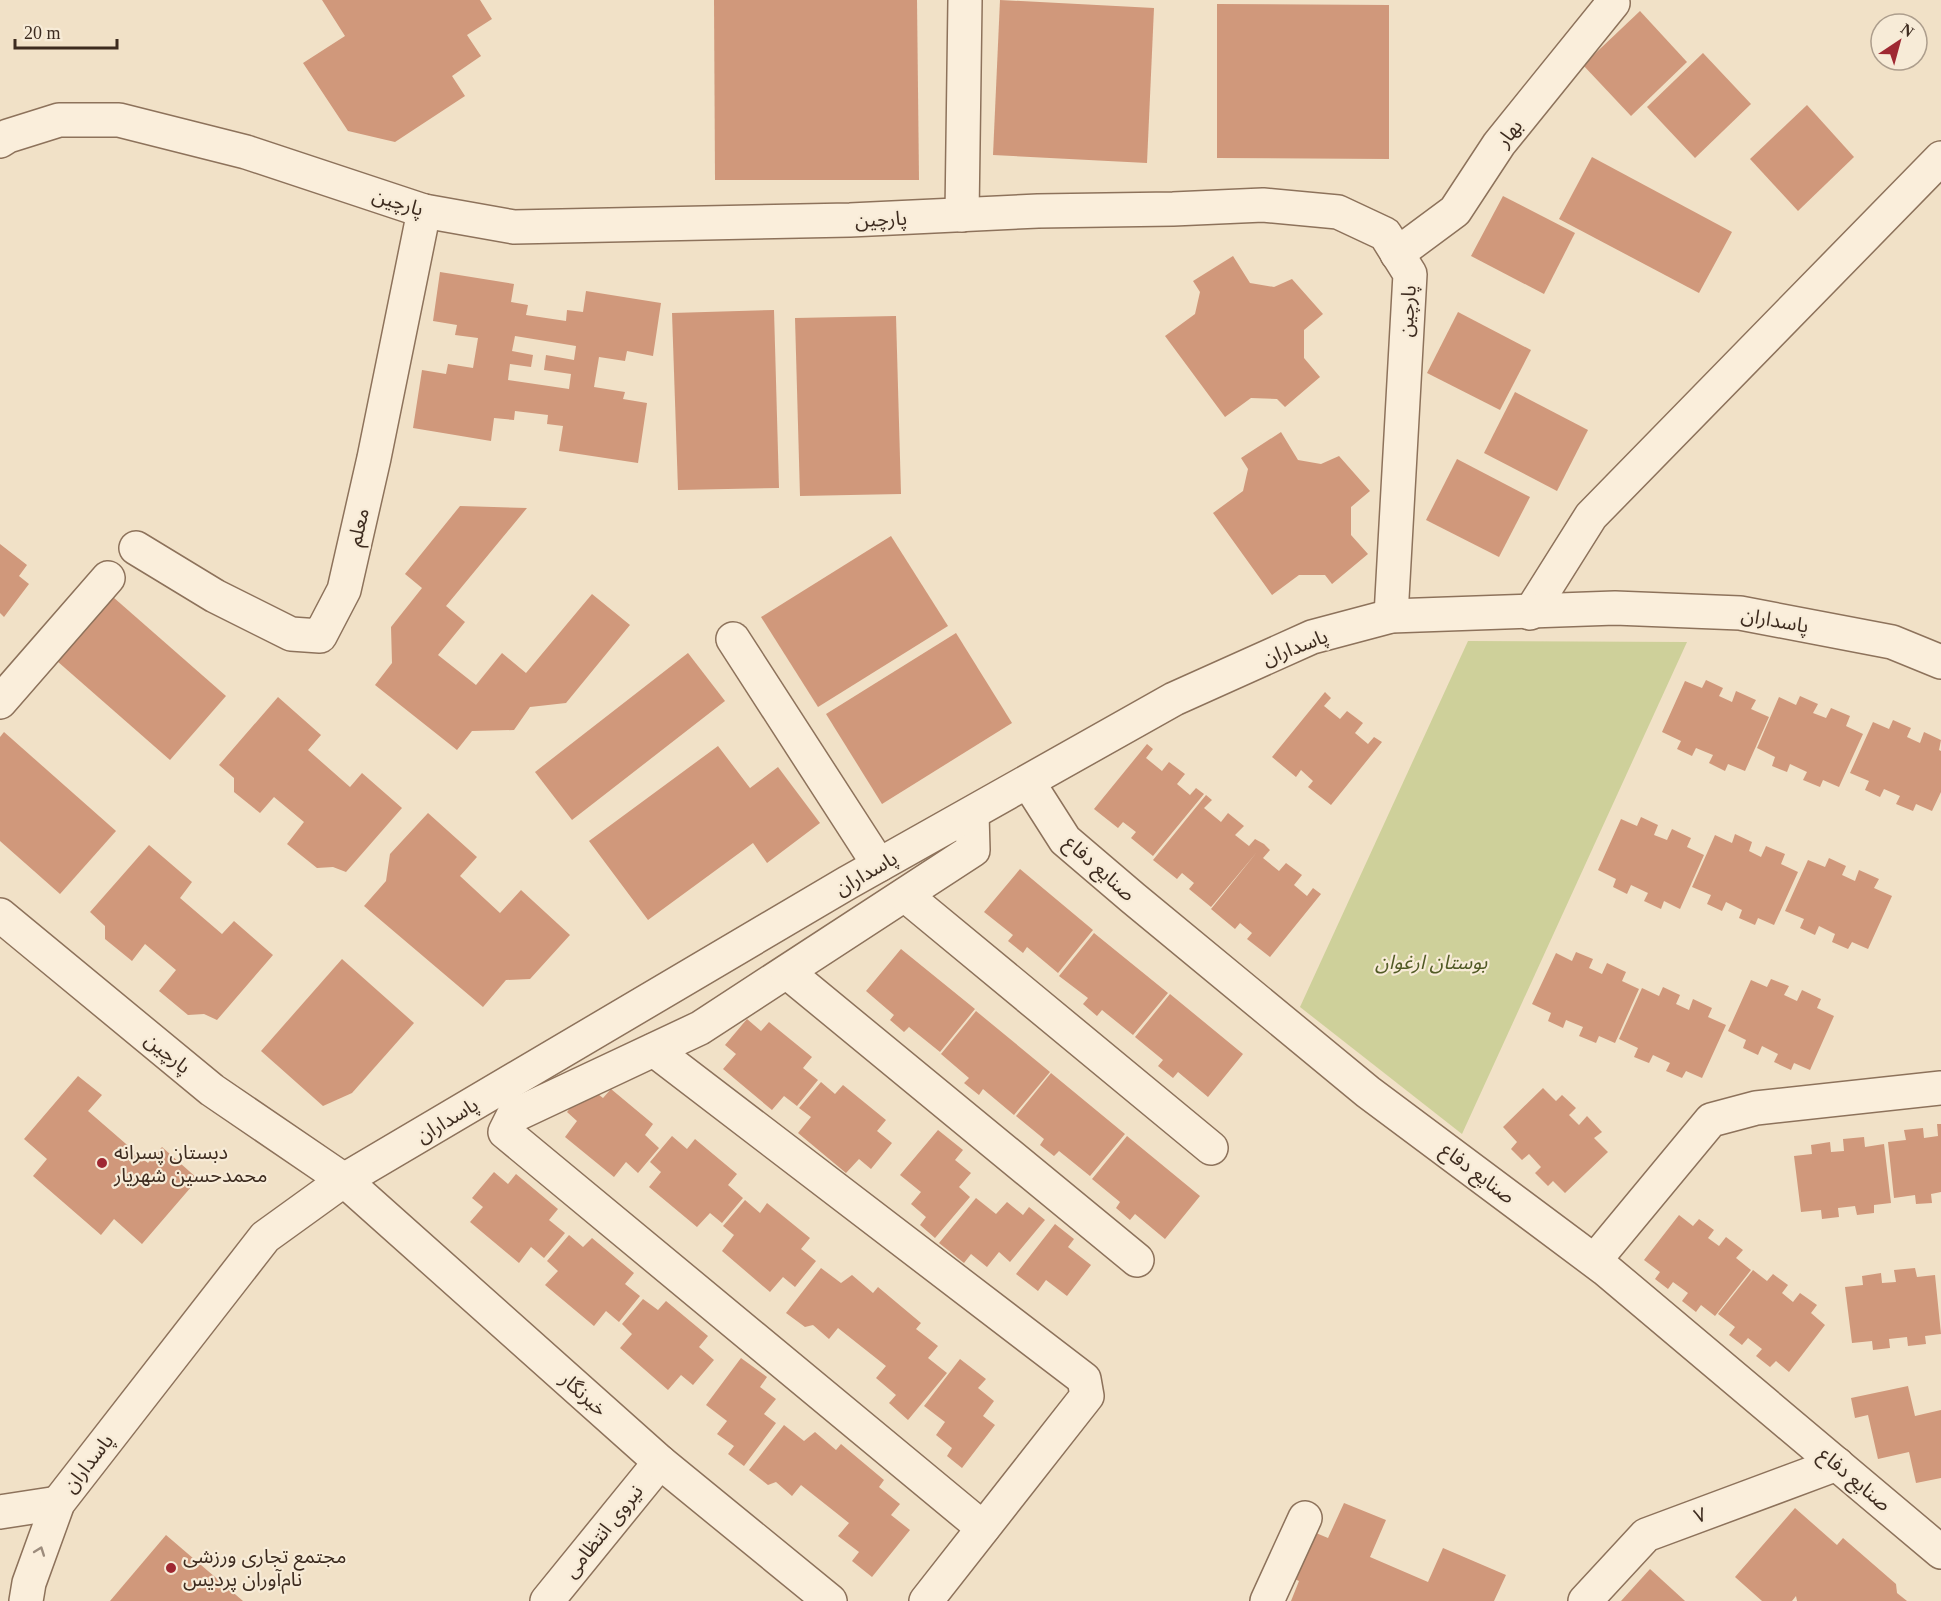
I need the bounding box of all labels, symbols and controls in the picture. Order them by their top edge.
scale bar [15,12,117,50]
north arrow [1869,12,1929,72]
text: N [1898,20,1918,41]
text: 20 m [24,23,61,43]
street label: بهار [1491,115,1527,152]
street label: پارچین [369,184,426,222]
street label: پارچین [854,207,908,234]
street label: پارچین [1394,284,1422,338]
street label: معلم [343,506,377,549]
street label: پاسداران [1739,603,1810,639]
street label: پاسداران [1259,625,1332,672]
street label: صنایع دفاع [1058,831,1140,908]
street label: پاسداران [831,846,902,901]
park label: بوستان ارغوان [1375,951,1488,974]
street label: پارچین [139,1028,195,1080]
street label: پاسداران [412,1093,483,1149]
street label: صنایع دفاع [1434,1138,1519,1211]
place label: دبستان پسرانه محمدحسین شهریار [113,1141,268,1187]
marker: دبستان پسرانه محمدحسین شهریار [95,1156,109,1170]
street label: خبرنگار [555,1367,612,1421]
street label: پاسداران [58,1429,119,1498]
street label: صنایع دفاع [1812,1443,1895,1518]
street label: نیروی انتظامی [559,1480,648,1582]
street label: ۷ [1691,1503,1710,1527]
place label: مجتمع تجاری ورزشی نام‌آوران پردیس [183,1545,346,1594]
one-way arrow [33,1547,45,1558]
marker: مجتمع تجاری ورزشی نام‌آوران پردیس [164,1561,178,1575]

